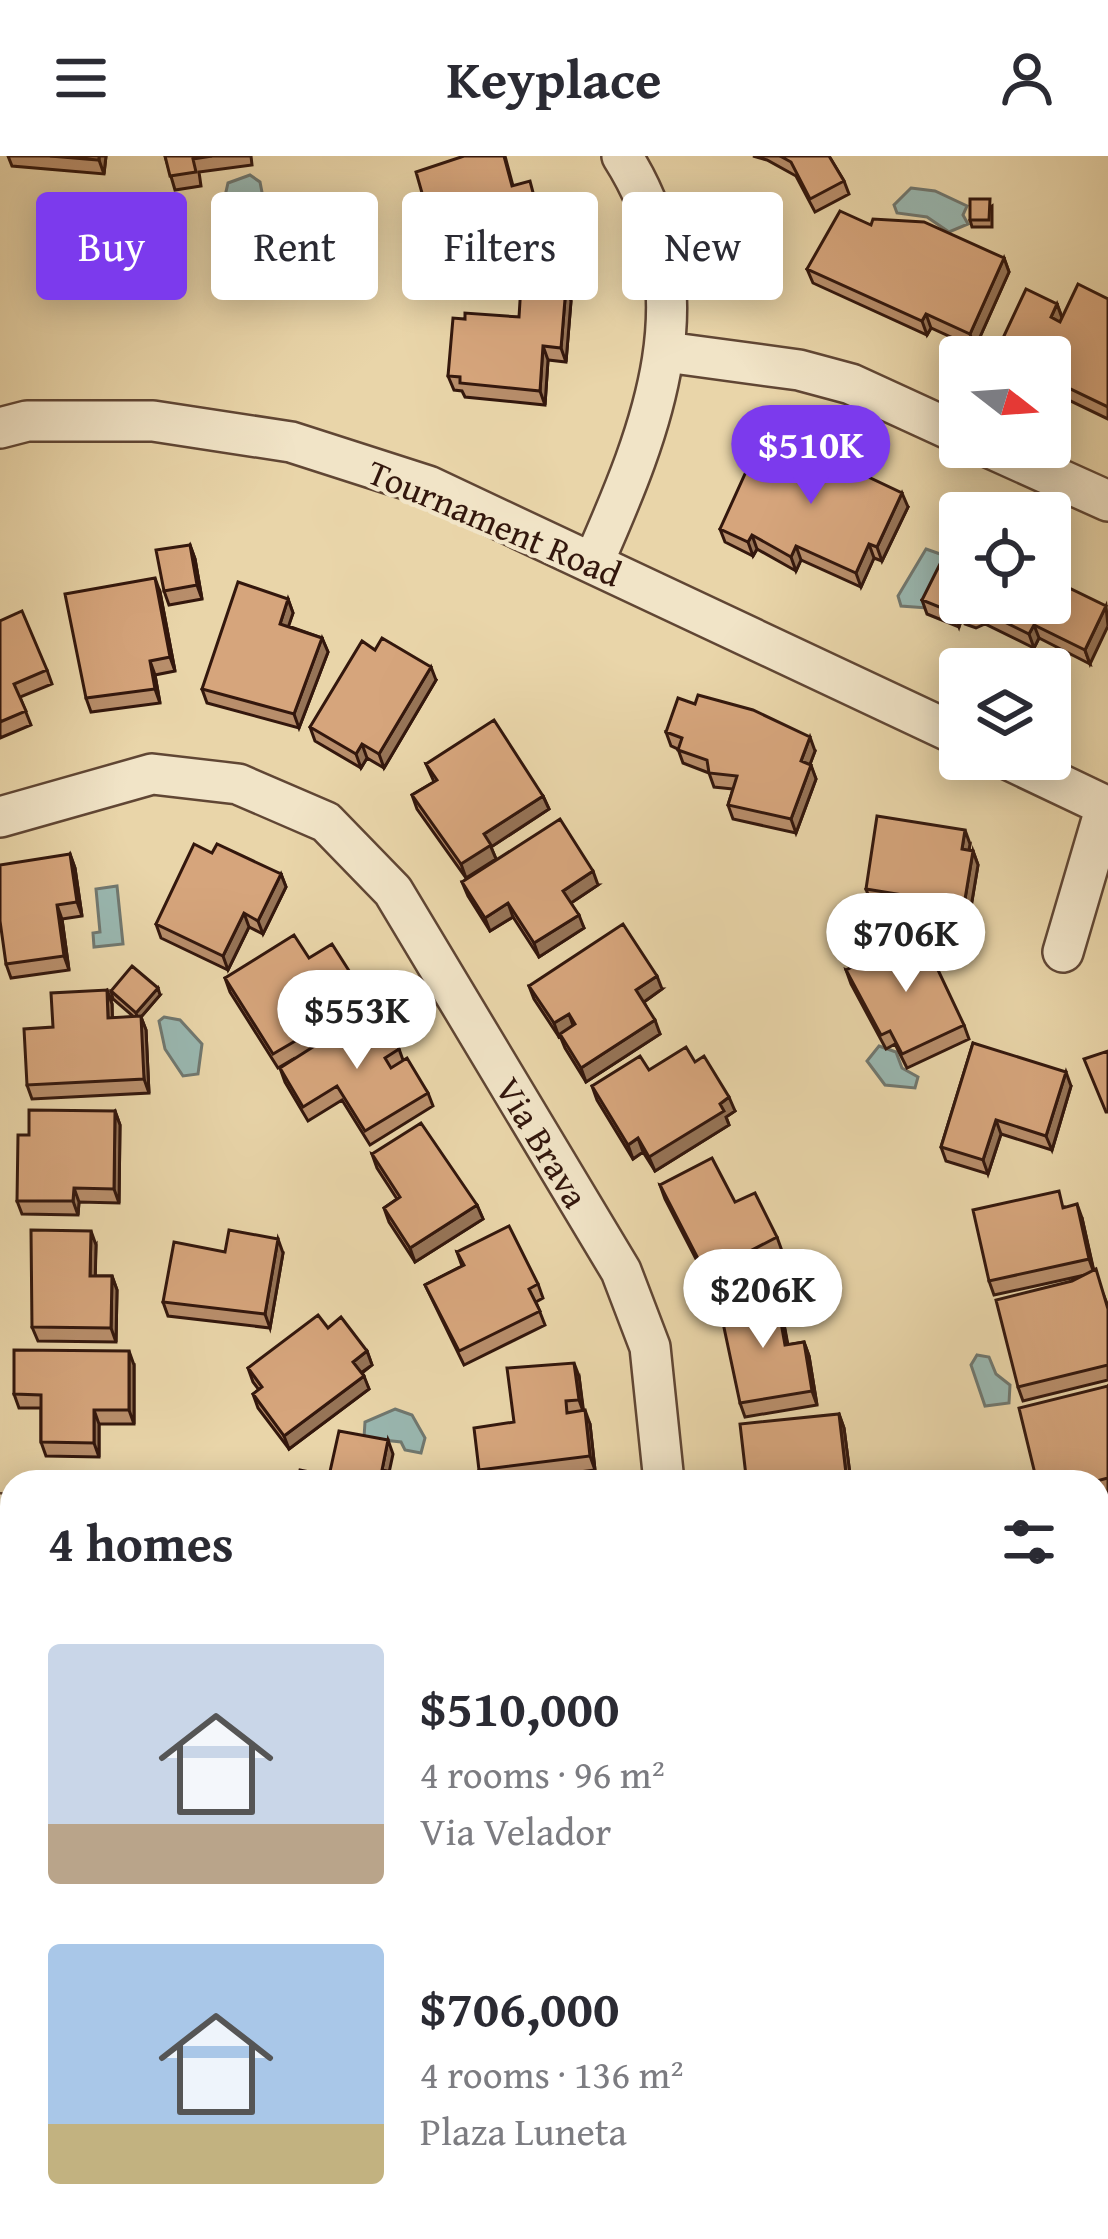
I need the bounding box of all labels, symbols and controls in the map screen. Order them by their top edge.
text: Keyplace [447,39,661,118]
icon: menu [48,45,114,111]
icon: person [994,45,1060,111]
chip: Buy [36,192,187,300]
chip: Rent [211,192,378,300]
chip: Filters [402,192,598,300]
chip: New [622,192,783,300]
north arrow [939,336,1071,468]
map controls [939,336,1071,780]
pin: $510K [727,405,895,507]
text: $510K [758,415,864,472]
street label: Tournament Road [360,445,630,599]
button: locate [939,492,1071,624]
button: layers [939,648,1071,780]
pin: $706K [822,893,990,995]
text: $706K [853,903,959,960]
pin: $553K [273,970,441,1072]
text: $553K [304,980,410,1037]
street label: Via Brava [483,1067,603,1217]
pin: $206K [679,1249,847,1351]
text: $206K [710,1259,816,1316]
text: 4 homes [48,1505,234,1580]
icon: filters [996,1509,1062,1575]
text: $510,000 [420,1670,619,1745]
icon: home [144,1692,288,1836]
text: 4 rooms · 96 m² [420,1745,665,1802]
text: Via Velador [420,1802,611,1859]
text: $706,000 [420,1970,619,2045]
icon: home [144,1992,288,2136]
text: 4 rooms · 136 m² [420,2045,684,2102]
text: Plaza Luneta [420,2102,627,2159]

